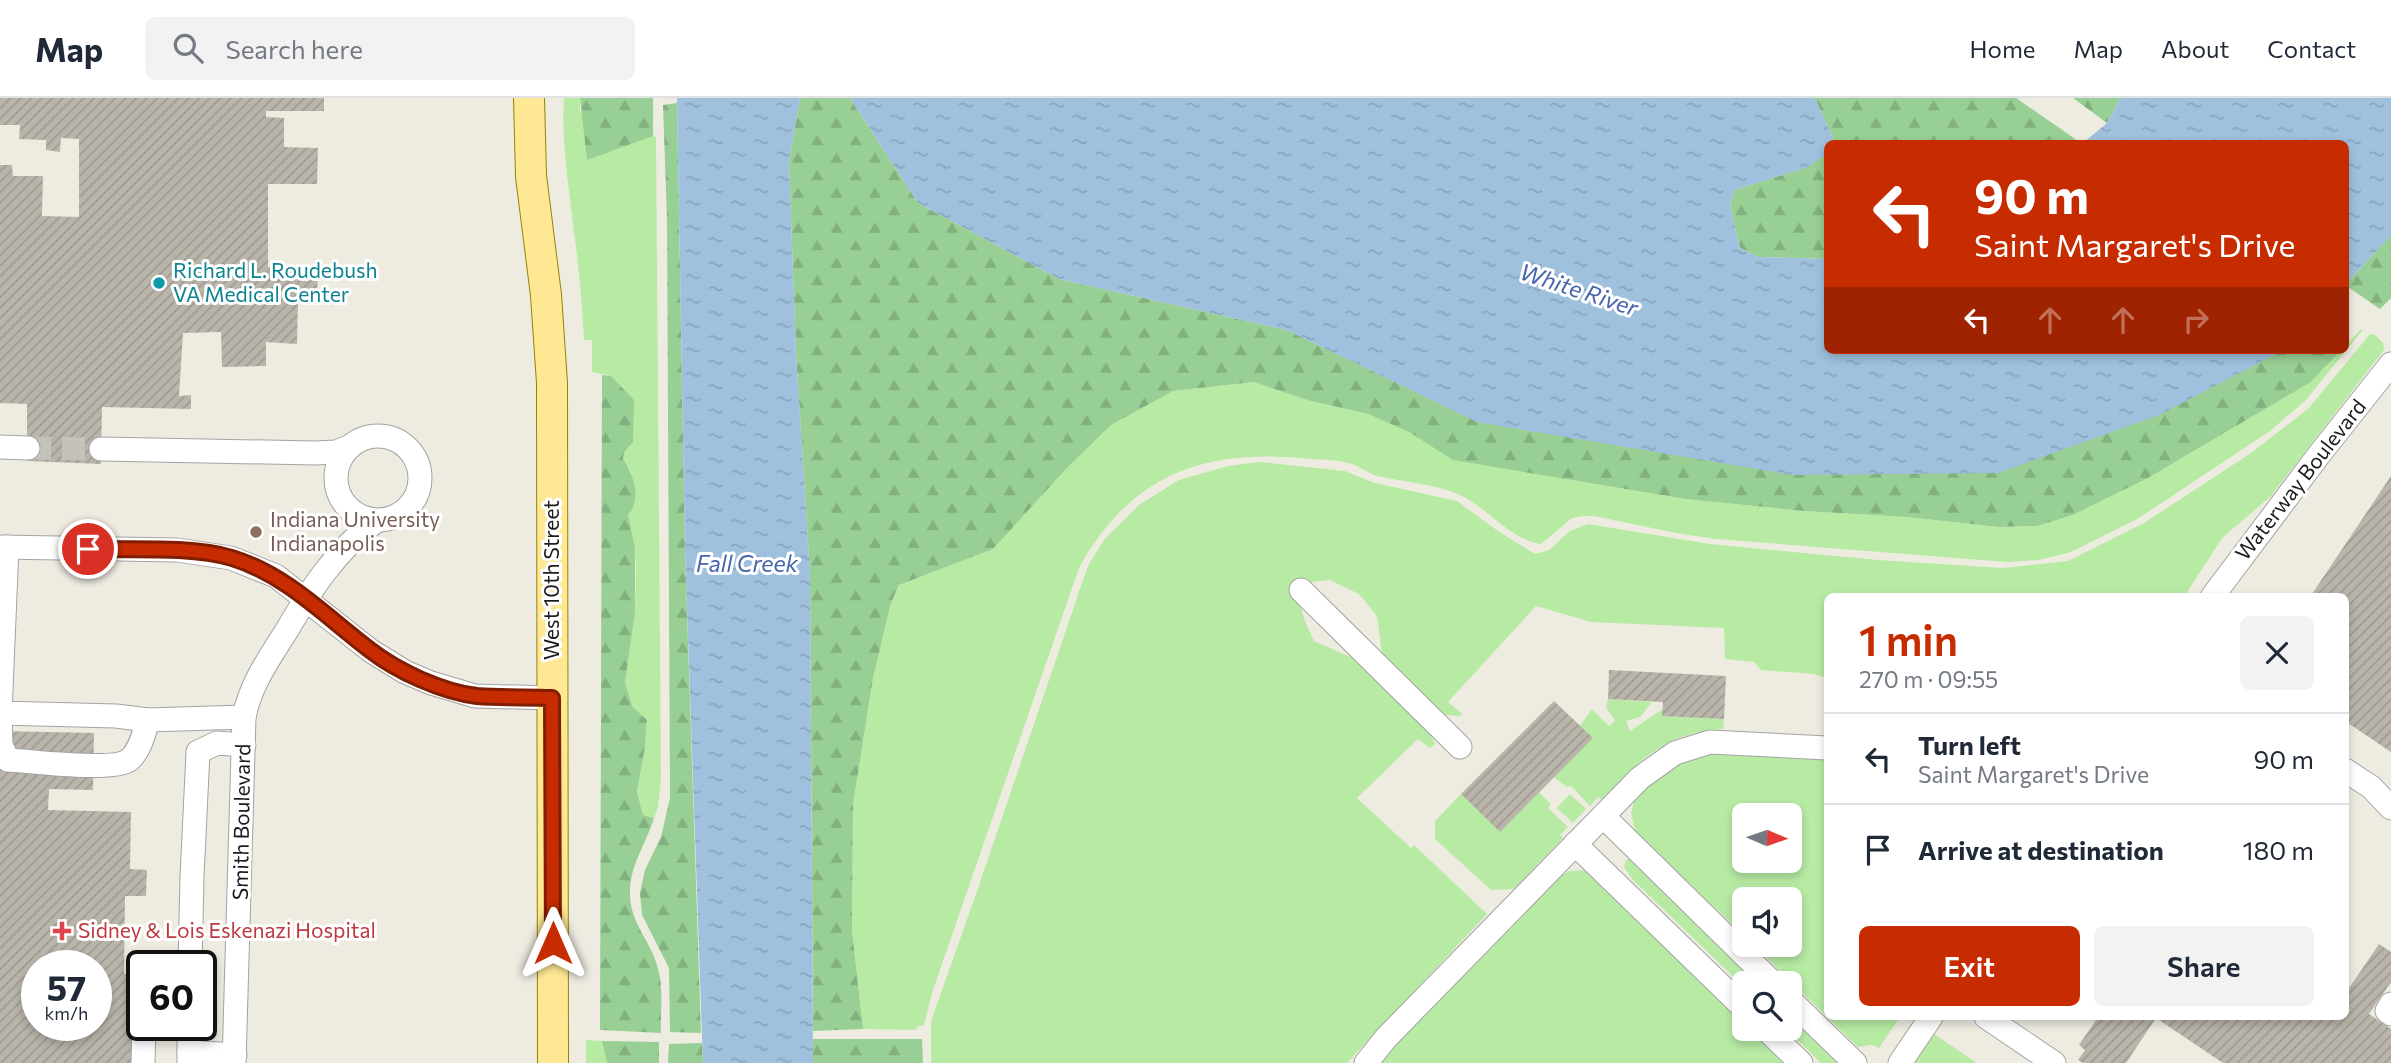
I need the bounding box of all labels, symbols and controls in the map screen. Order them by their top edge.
search box [145,17,635,80]
text: Map [35,28,103,69]
icon: search [169,29,207,67]
text: Search here [225,33,363,64]
text: Home [1970,34,2036,63]
text: Map [2074,34,2123,63]
text: About [2161,34,2229,63]
text: Contact [2267,34,2356,63]
text: 90 m [1974,164,2089,224]
icon: left [1859,168,1950,259]
text: Saint Margaret's Drive [1974,224,2295,264]
place label: Richard L. Roudebush VA Medical Center [173,257,378,306]
water label: White River [1517,257,1643,322]
marker: Richard L. Roudebush VA Medical Center [151,275,167,291]
icon: left [1958,301,1996,339]
icon: ahead [2031,301,2069,339]
icon: ahead [2104,301,2142,339]
icon: right [2177,301,2215,339]
street label: Waterway Boulevard [2229,394,2370,564]
street label: West 10th Street [538,500,563,660]
place label: Indiana University Indianapolis [270,506,440,555]
pin [58,519,118,579]
marker: Indiana University Indianapolis [248,524,264,540]
icon: arrive [69,530,107,568]
water label: Fall Creek [696,549,799,577]
text: 1 min [1859,613,1958,665]
button: close [2240,616,2314,690]
text: 270 m · 09:55 [1859,665,1998,693]
text: Turn left [1918,729,2021,760]
icon: left [1859,740,1897,778]
text: 90 m [2254,743,2314,774]
street label: Smith Boulevard [227,744,254,900]
text: Saint Margaret's Drive [1918,760,2149,788]
north arrow [1732,803,1802,873]
map controls [1732,803,1802,1041]
icon: arrive [1859,831,1897,869]
text: Arrive at destination [1918,834,2164,865]
text: 180 m [2242,834,2314,865]
button: sound [1732,887,1802,957]
position arrow [516,906,590,980]
place label: Sidney & Lois Eskenazi Hospital [78,917,376,942]
marker: Sidney & Lois Eskenazi Hospital [52,921,72,941]
button: Exit [1859,926,2080,1006]
button: Share [2094,926,2314,1006]
speed limit sign: 60 [126,950,217,1041]
text: 57 [47,965,86,1008]
button: search [1732,971,1802,1041]
text: km/h [45,1002,88,1024]

